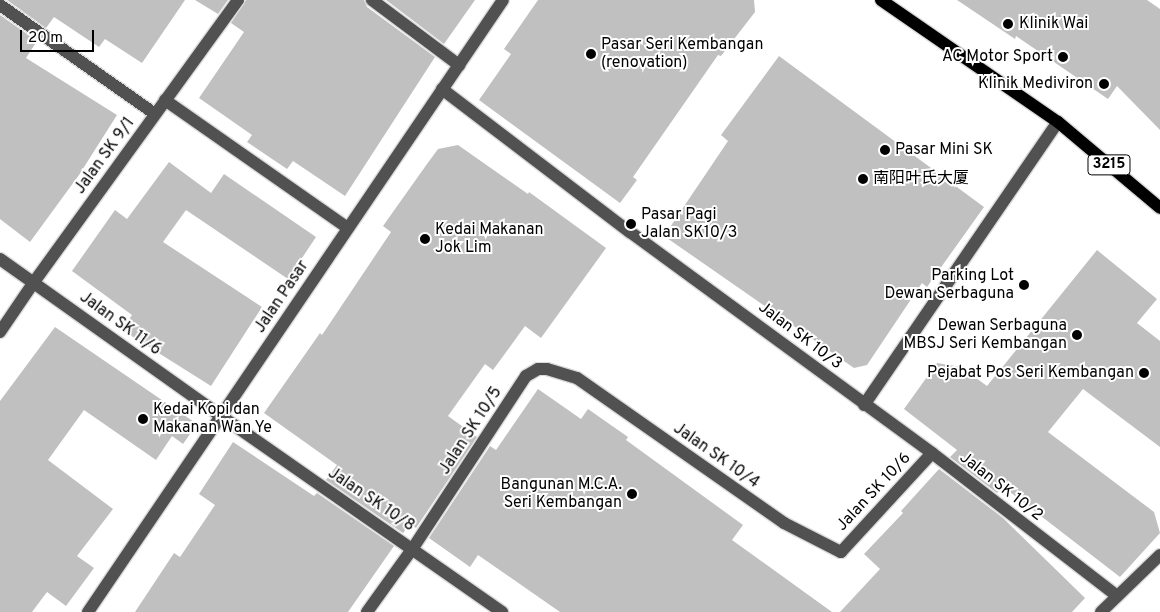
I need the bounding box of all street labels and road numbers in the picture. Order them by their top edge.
street label: Jalan SK 9/1 [71,114,139,198]
road number: 3215 [1086,152,1132,178]
street label: Jalan Pasar [251,257,313,337]
street label: Jalan SK 11/6 [76,288,164,360]
street label: Jalan SK 10/3 [754,298,846,374]
street label: Jalan SK 10/5 [436,384,506,478]
street label: Jalan SK 10/4 [669,419,763,493]
street label: Jalan SK 10/2 [955,448,1047,526]
street label: Jalan SK 10/6 [833,449,915,535]
street label: Jalan SK 10/8 [324,464,418,536]

